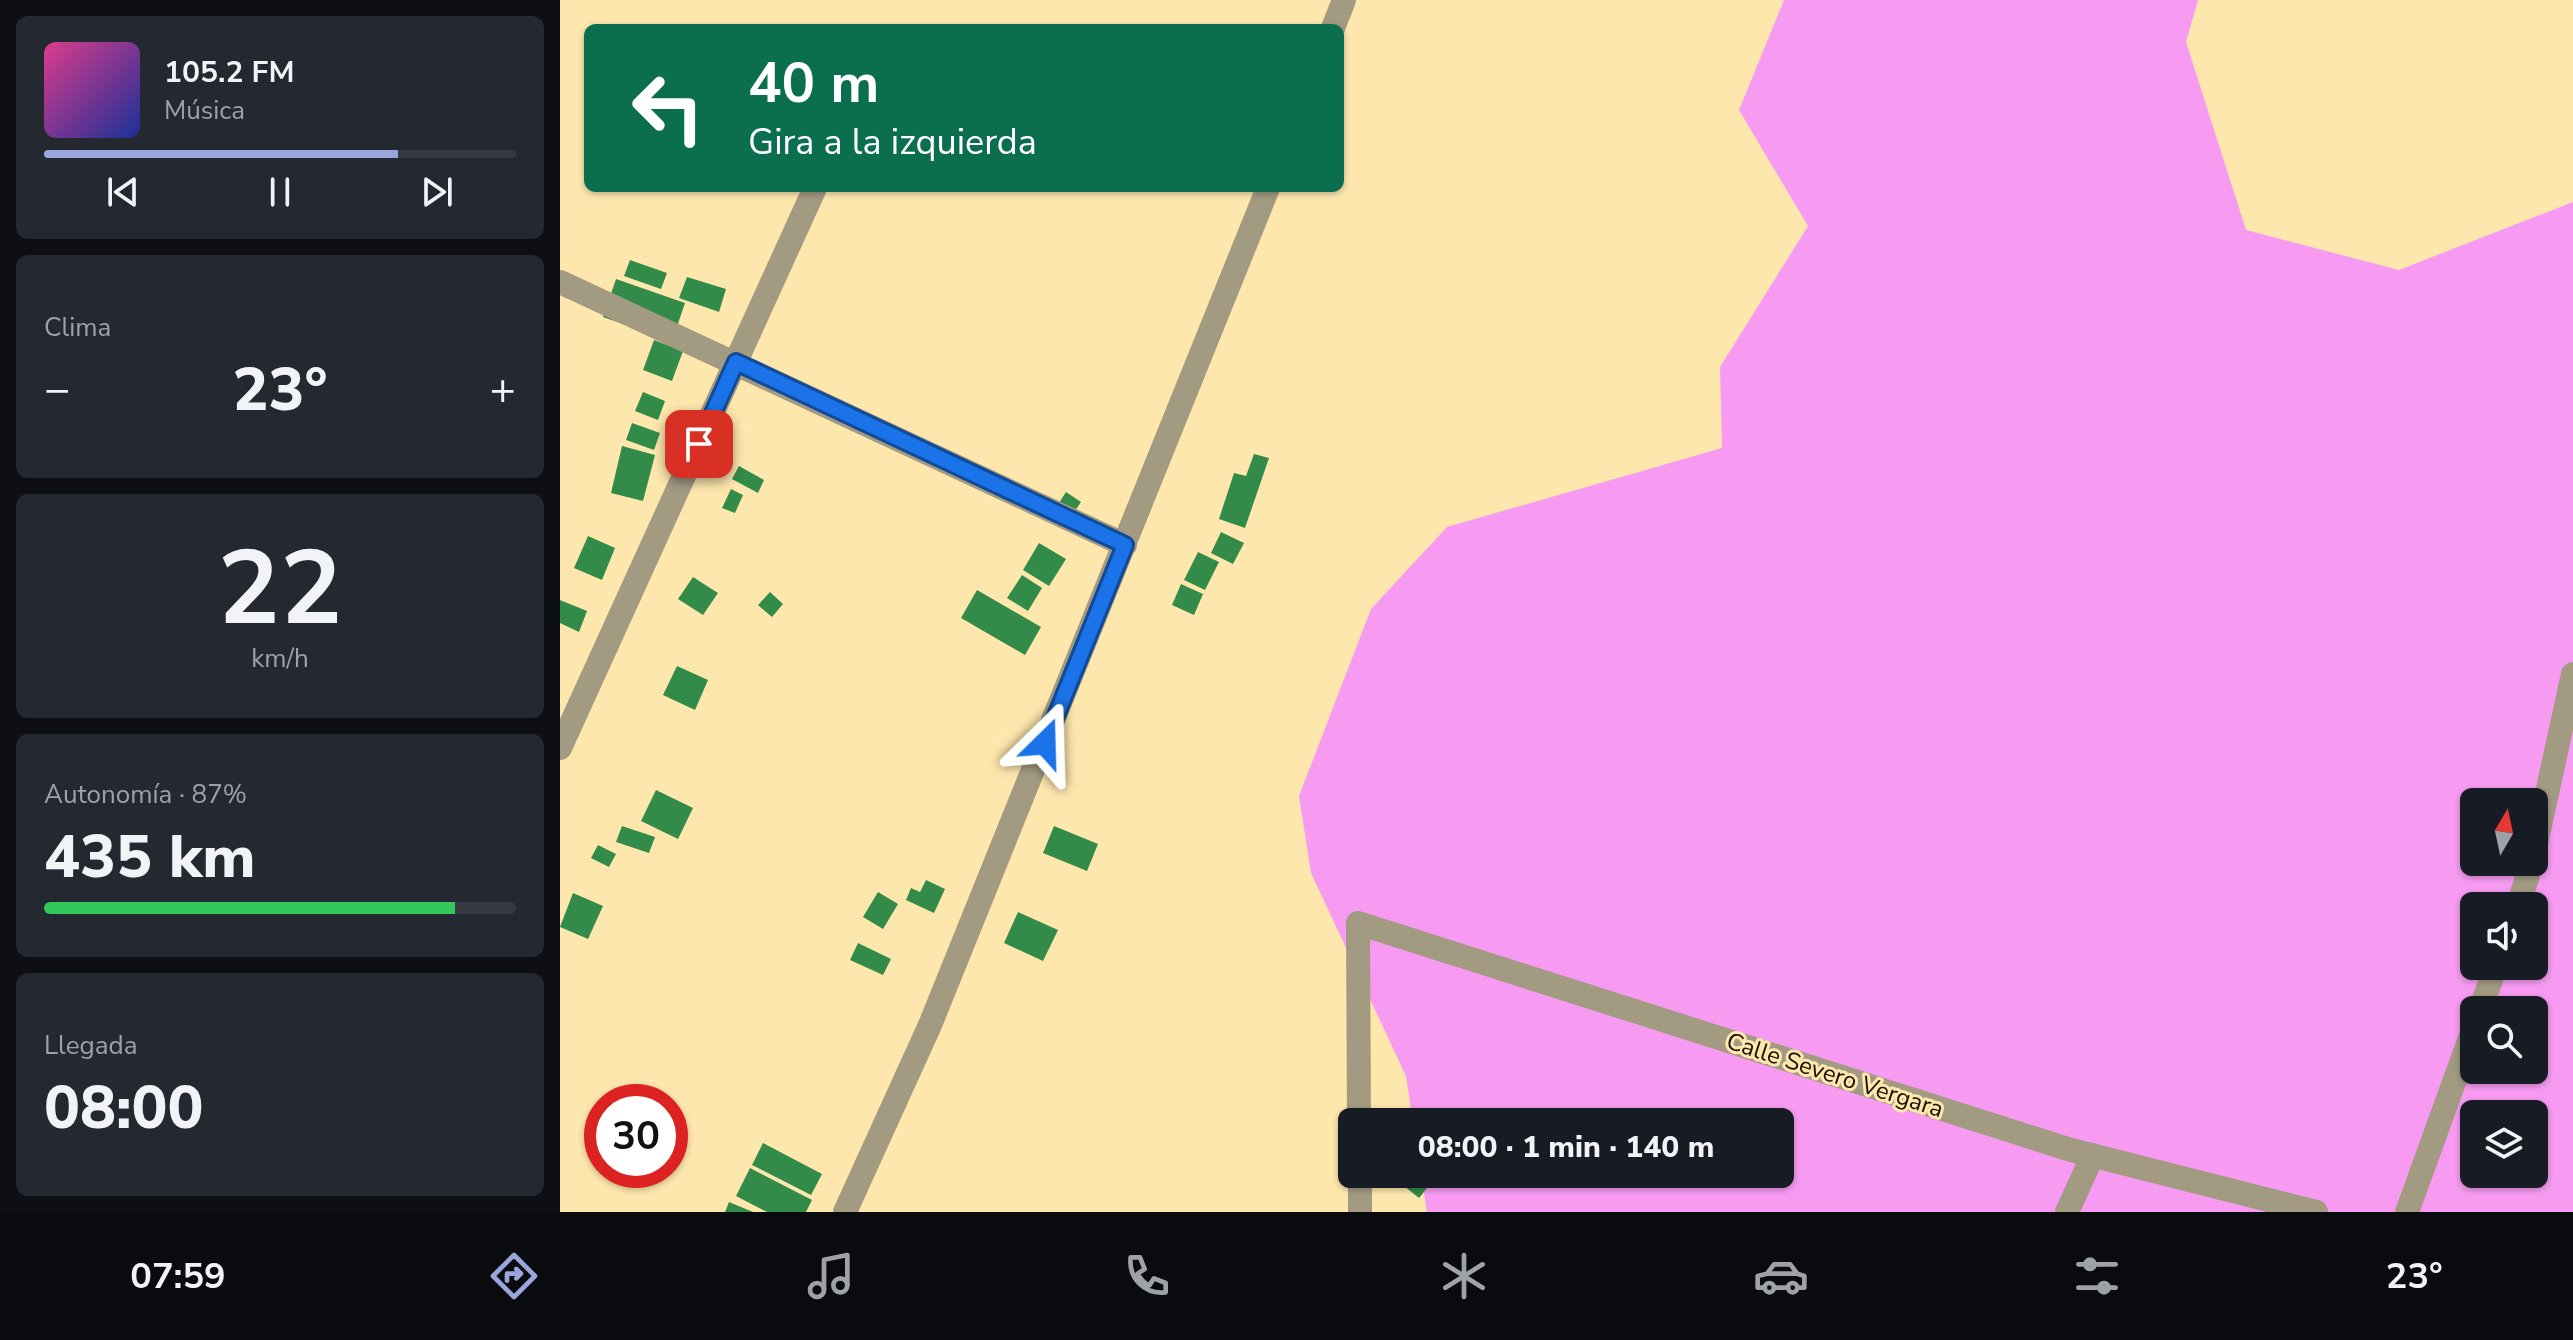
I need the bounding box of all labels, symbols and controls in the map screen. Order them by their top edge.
text: 40 m [748,45,879,122]
text: 105.2 FM [164,52,294,93]
icon: left [616,56,720,160]
text: Música [164,93,245,128]
text: Gira a la izquierda [748,118,1037,167]
icon: previous [101,170,145,214]
icon: pause [258,170,302,214]
icon: next [415,170,459,214]
text: Clima [44,310,111,345]
text: 23° [232,349,328,431]
text: − [44,360,70,420]
text: + [490,360,516,420]
pin [665,410,733,478]
icon: arrive [677,422,721,466]
text: 22 [218,518,342,660]
text: km/h [251,641,309,676]
position arrow [1003,701,1087,785]
text: Autonomía · 87% [44,777,247,812]
north arrow [2460,788,2548,876]
map controls [2460,788,2548,1188]
text: 435 km [44,816,256,898]
button: sound [2460,892,2548,980]
button: search [2460,996,2548,1084]
street label: Calle Severo Vergara [1723,1025,1947,1125]
text: Llegada [44,1028,137,1063]
text: 08:00 [44,1067,204,1149]
speed limit sign: 30 [584,1084,688,1188]
button: layers [2460,1100,2548,1188]
text: 08:00 · 1 min · 140 m [1418,1127,1714,1168]
icon: directions [486,1248,542,1304]
icon: music [803,1248,859,1304]
icon: phone [1119,1248,1175,1304]
icon: climate [1436,1248,1492,1304]
icon: car [1753,1248,1809,1304]
icon: filters [2069,1248,2125,1304]
text: 07:59 [130,1252,226,1301]
text: 23° [2386,1252,2443,1301]

